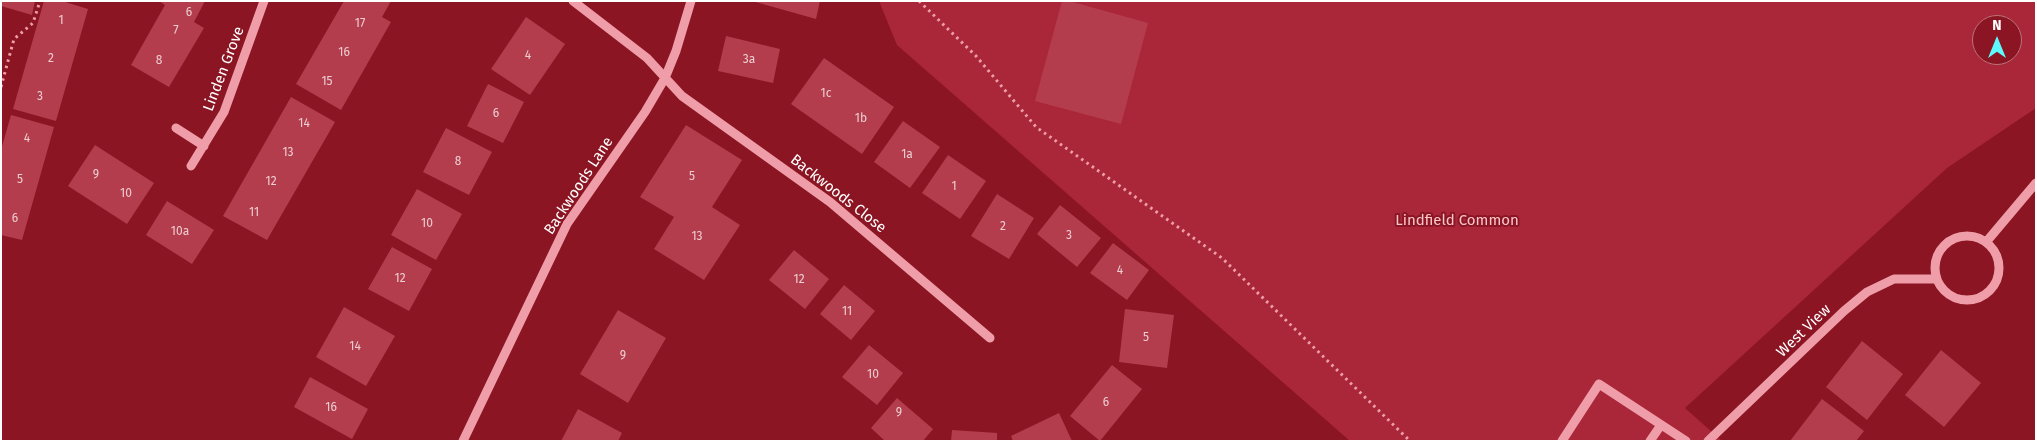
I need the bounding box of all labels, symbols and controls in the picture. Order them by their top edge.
house number: 6 [186,6,192,20]
house number: 1 [58,14,64,28]
north arrow [1972,15,2022,65]
house number: 17 [355,17,365,31]
text: N [1992,17,2002,34]
house number: 7 [173,24,179,38]
street label: Linden Grove [200,24,248,114]
house number: 16 [338,46,350,60]
house number: 4 [525,49,531,63]
house number: 2 [48,52,54,66]
house number: 3a [743,53,755,67]
house number: 8 [156,54,162,68]
house number: 15 [321,75,333,89]
house number: 1c [821,87,831,101]
house number: 3 [37,90,43,104]
house number: 6 [493,107,499,121]
house number: 1b [855,112,867,126]
house number: 14 [298,117,310,131]
house number: 4 [24,132,30,146]
street label: Backwoods Lane [541,134,617,238]
house number: 13 [282,146,294,160]
house number: 1a [901,148,913,162]
street label: Backwoods Close [786,151,890,237]
house number: 8 [455,155,461,169]
house number: 9 [93,168,99,182]
house number: 5 [689,170,695,184]
house number: 5 [17,173,23,187]
house number: 12 [265,175,277,189]
house number: 1 [951,180,957,194]
house number: 10 [120,187,132,201]
house number: 11 [249,206,259,220]
house number: 6 [12,212,18,226]
park label: Lindfield Common [1395,212,1519,230]
house number: 10 [421,217,433,231]
house number: 2 [1000,220,1006,234]
house number: 10a [171,225,189,239]
house number: 3 [1066,229,1072,243]
house number: 13 [691,230,703,244]
house number: 4 [1117,264,1123,278]
house number: 12 [394,272,406,286]
house number: 12 [793,273,805,287]
street label: West View [1773,301,1835,361]
house number: 11 [842,305,852,319]
house number: 5 [1143,331,1149,345]
house number: 14 [349,340,361,354]
house number: 9 [620,349,626,363]
house number: 10 [867,368,879,382]
house number: 6 [1103,396,1109,410]
house number: 16 [325,401,337,415]
house number: 9 [896,406,902,420]

